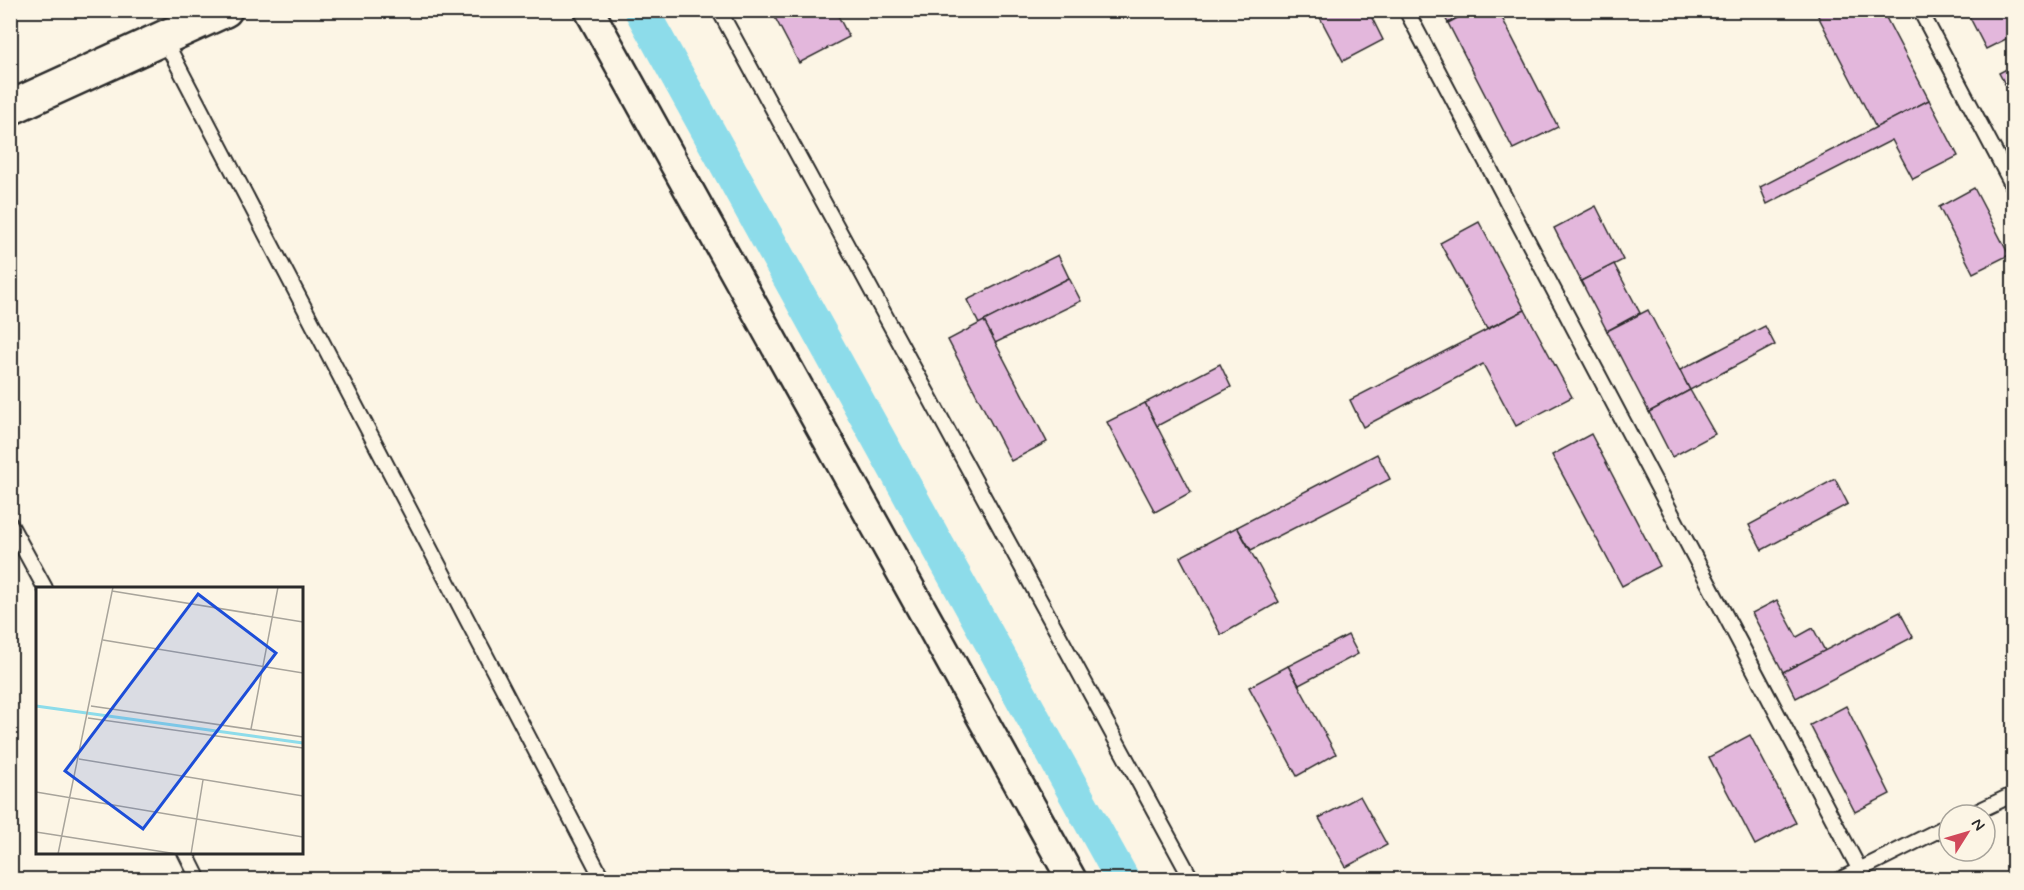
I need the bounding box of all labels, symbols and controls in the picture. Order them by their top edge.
inset map [36,587,303,854]
north arrow [1937,803,1997,863]
text: N [1966,814,1989,835]

